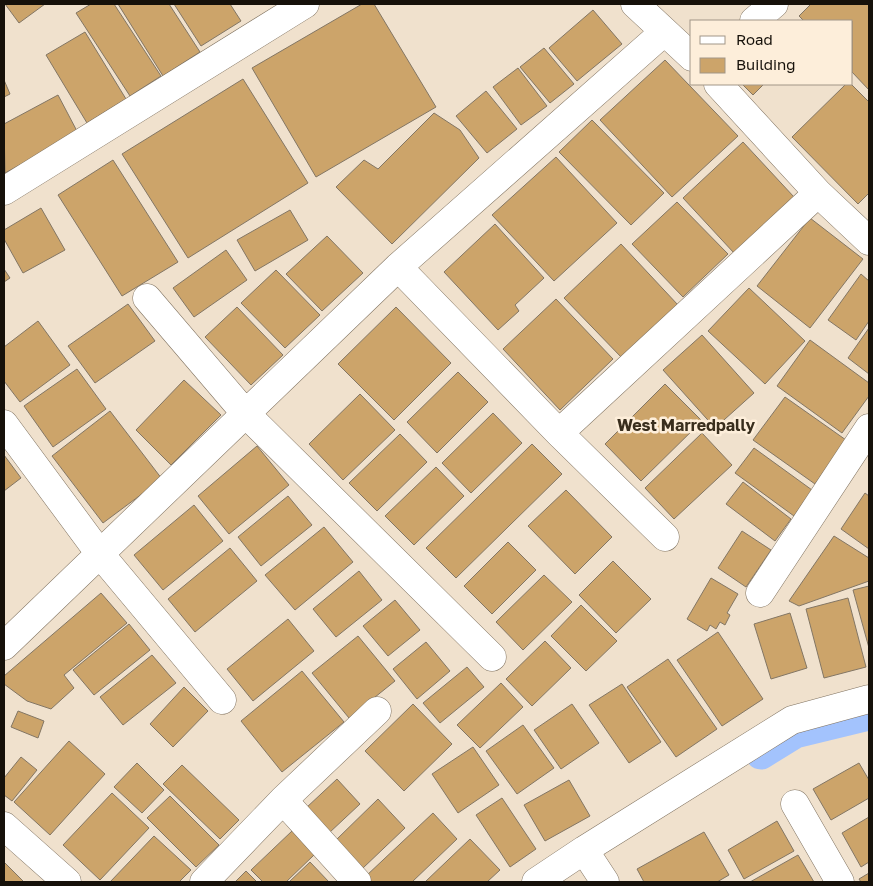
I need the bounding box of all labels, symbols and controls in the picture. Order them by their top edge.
legend [690,20,853,85]
text: Road [736,30,773,48]
text: Building [736,55,796,73]
district label: West Marredpally [617,415,755,435]

